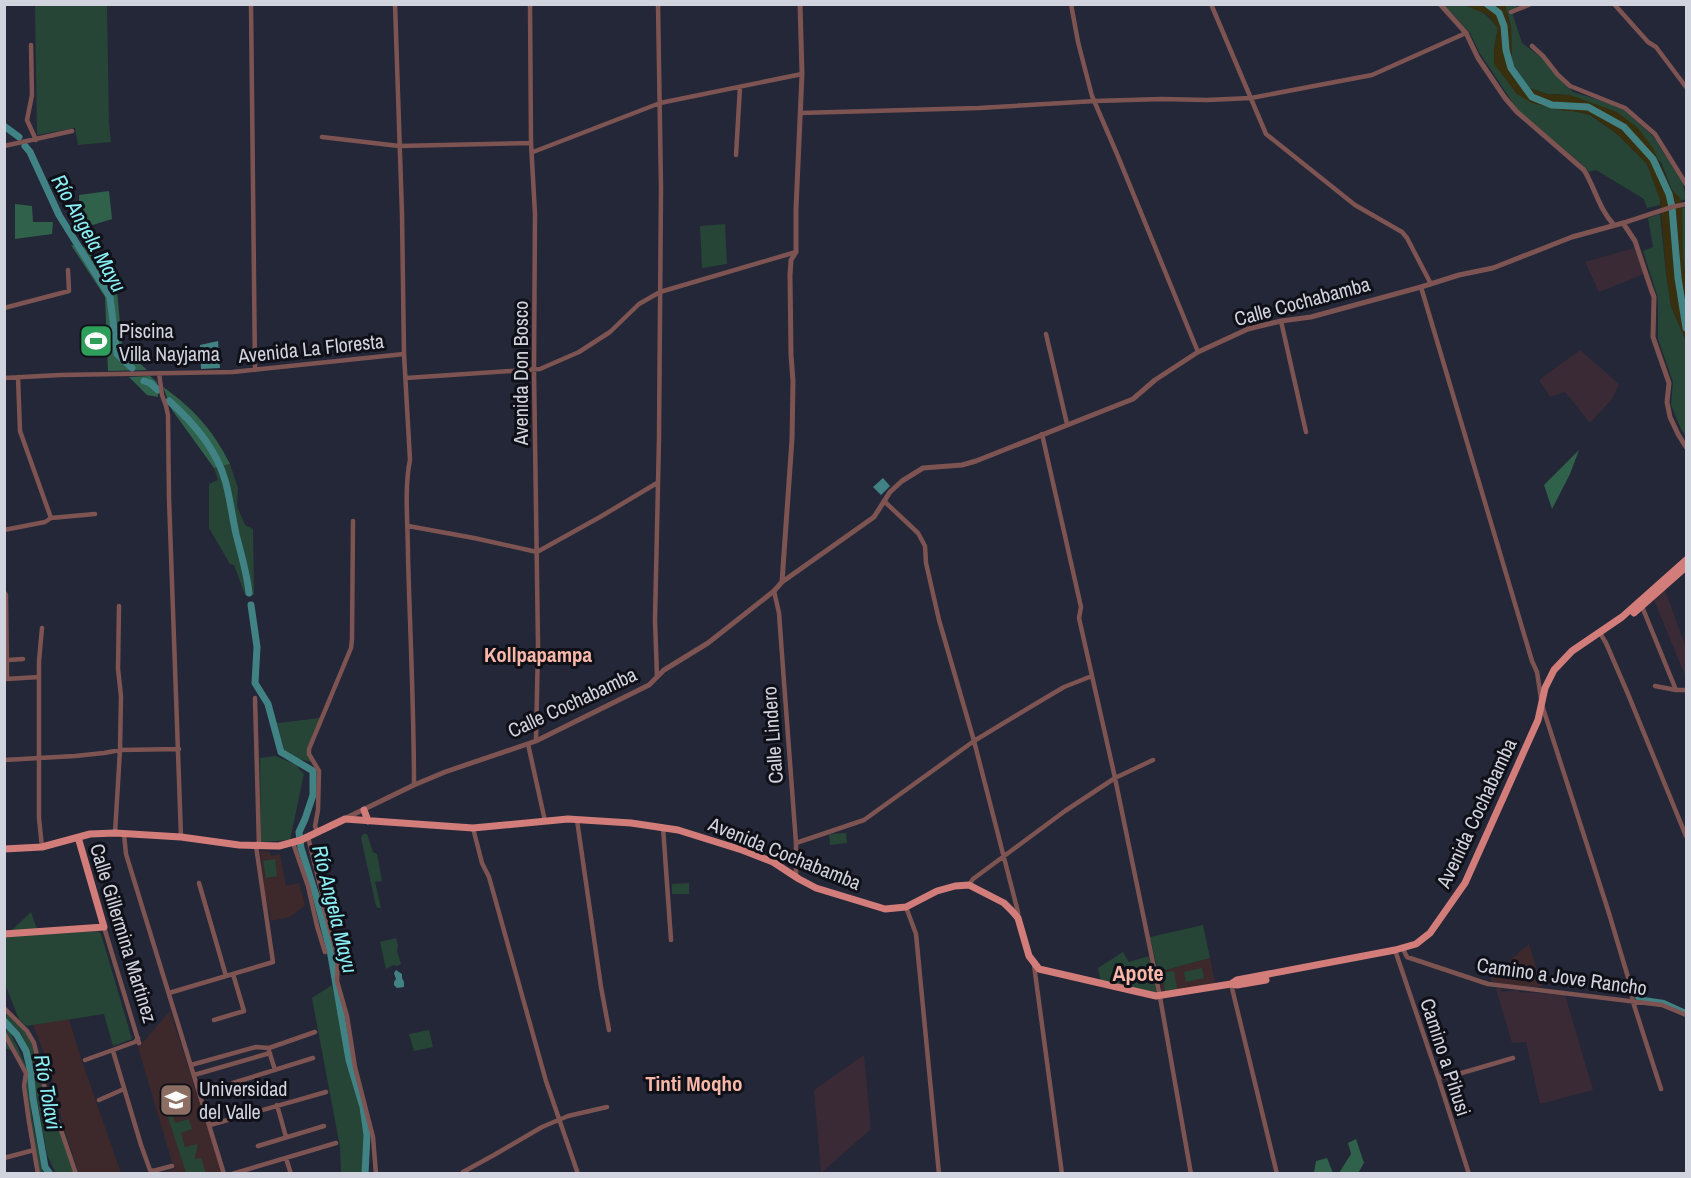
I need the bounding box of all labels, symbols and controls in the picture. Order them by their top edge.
water label: Río Angela Mayu [45,169,134,298]
street label: Calle Cochabamba [1231,270,1373,332]
street label: Avenida Don Bosco [507,301,534,446]
place label: Piscina Villa Nayjama [119,317,220,367]
sports icon: Piscina Villa Nayjama [78,323,114,359]
street label: Avenida La Floresta [236,327,385,369]
district label: Kollpapampa [484,640,592,669]
street label: Calle Cochabamba [503,660,641,744]
street label: Calle Lindero [755,685,789,785]
street label: Avenida Cochabamba [1429,734,1522,893]
street label: Avenida Cochabamba [704,810,865,896]
street label: Calle Gillermina Martinez [84,840,164,1026]
water label: Río Angela Mayu [305,842,365,976]
street label: Camino a Jove Rancho [1475,951,1649,1001]
district label: Apote [1112,958,1164,988]
street label: Camino a Pihusi [1414,995,1478,1119]
water label: Río Tolavi [27,1052,69,1132]
district label: Tinti Moqho [645,1069,743,1098]
place label: Universidad del Valle [199,1075,287,1125]
school or university icon: Universidad del Valle [158,1082,194,1118]

